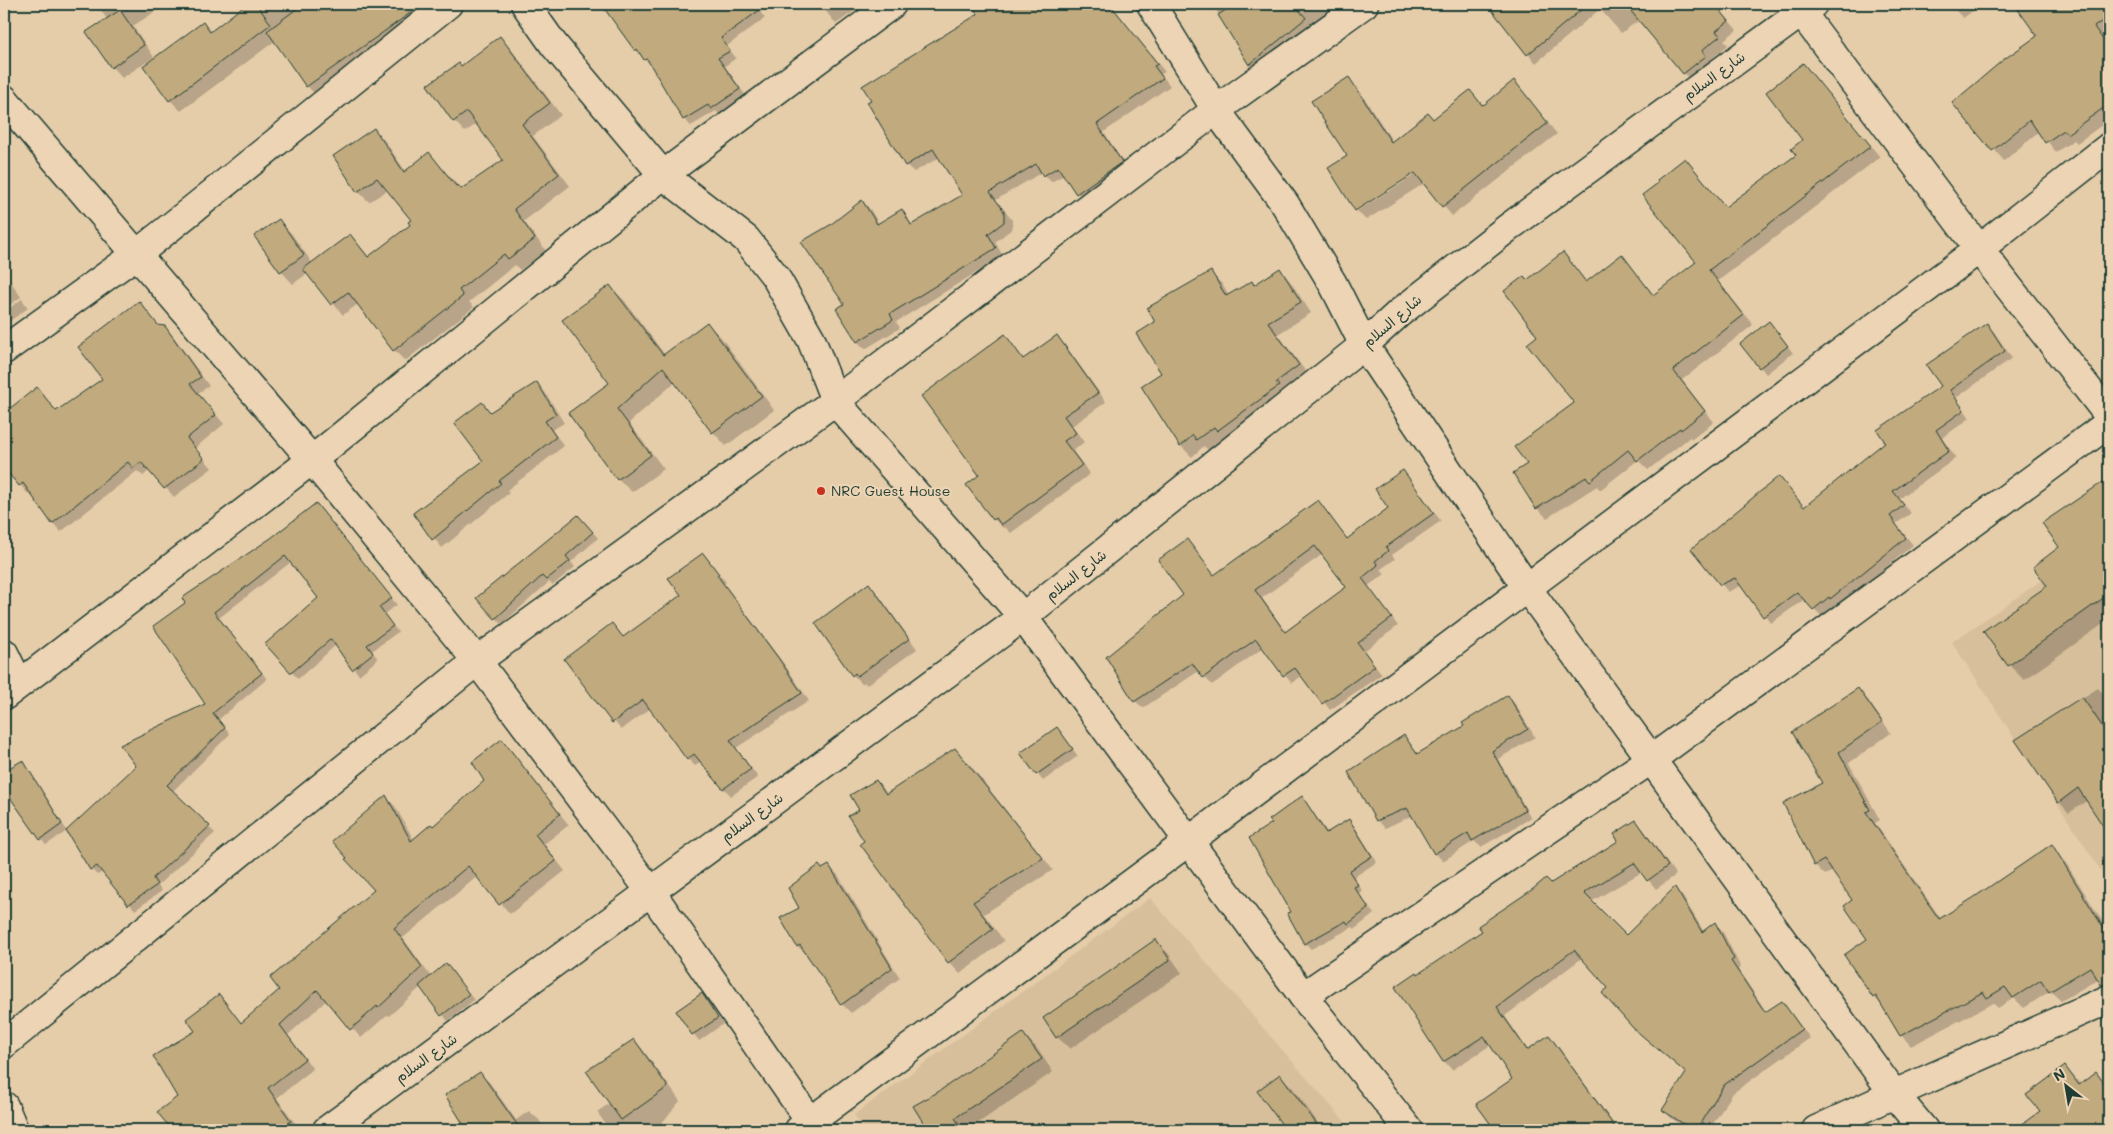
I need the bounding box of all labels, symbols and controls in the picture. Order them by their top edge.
street label: شارع السلام [1679,47,1750,106]
street label: شارع السلام [1358,290,1426,353]
place label: NRC Guest House [831,481,950,500]
marker: NRC Guest House [815,485,827,497]
street label: شارع السلام [1041,545,1111,606]
street label: شارع السلام [717,788,788,847]
street label: شارع السلام [391,1029,462,1088]
north arrow [2040,1062,2090,1112]
text: N [2050,1064,2069,1085]

